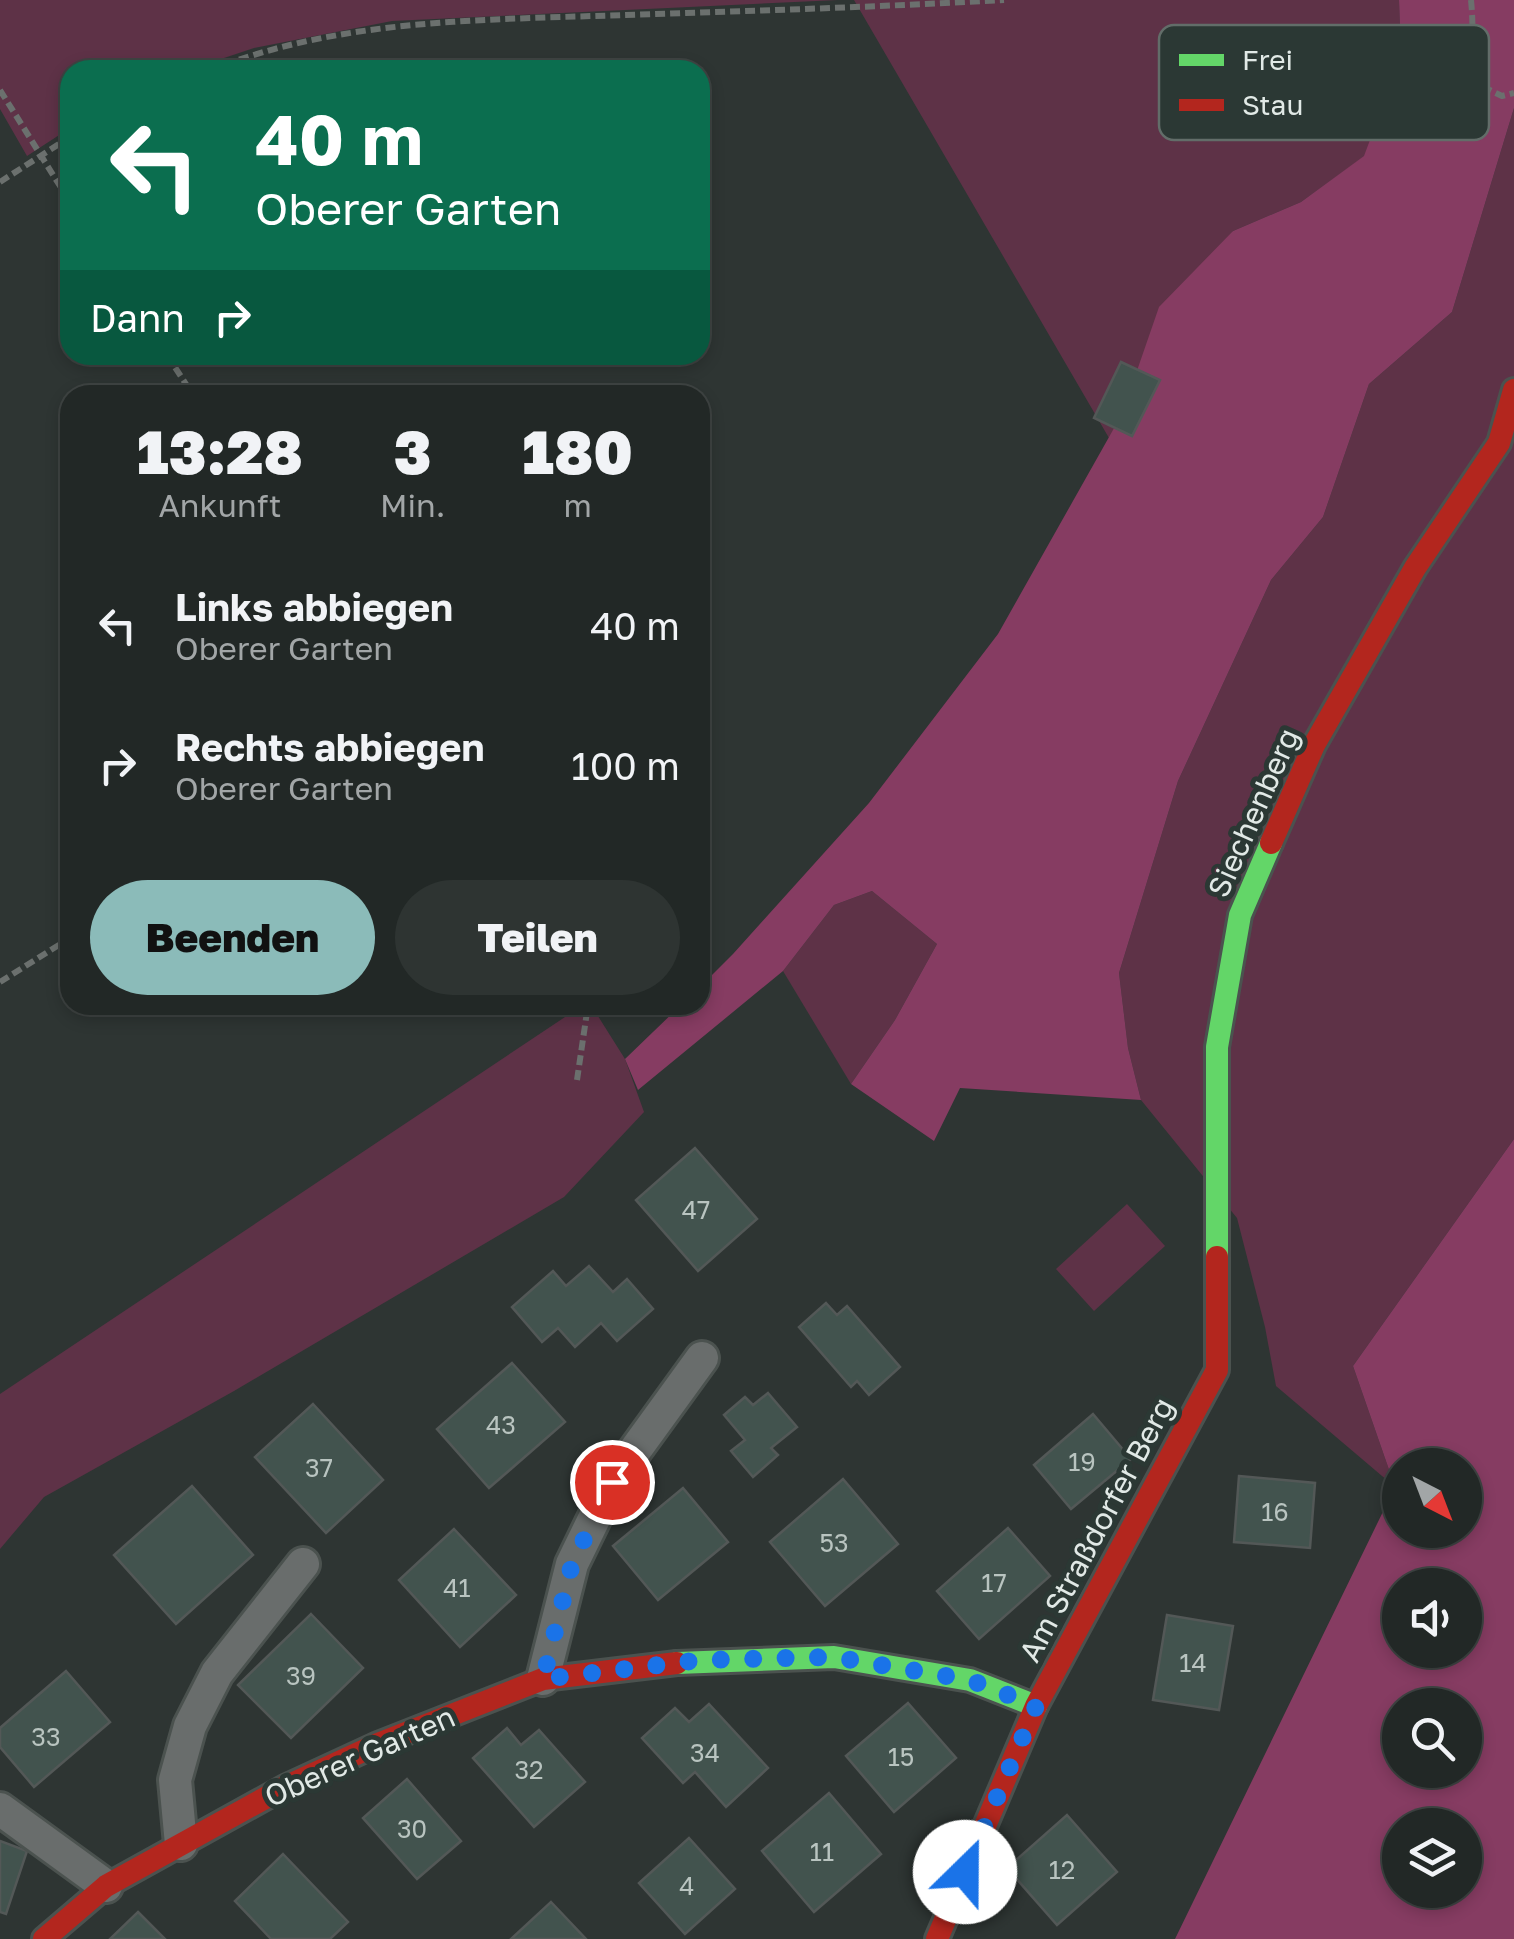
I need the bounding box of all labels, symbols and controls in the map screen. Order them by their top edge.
legend [1159,25,1489,140]
text: Frei [1242,43,1293,76]
text: Stau [1242,88,1303,121]
text: 40 m [255,96,423,180]
icon: left [90,100,220,230]
text: Oberer Garten [255,181,561,235]
icon: right [205,290,260,345]
text: Dann [90,295,185,340]
text: 13:28 [137,415,303,487]
text: 3 [394,415,431,487]
text: 180 [522,415,633,487]
text: Ankunft [158,486,281,524]
text: Min. [380,486,445,524]
text: m [563,486,592,524]
text: Links abbiegen [175,584,453,629]
icon: left [90,598,145,653]
text: 40 m [590,603,680,648]
text: Oberer Garten [175,629,393,667]
street label: Siechenberg [1200,723,1306,903]
text: Rechts abbiegen [175,724,484,769]
icon: right [90,738,145,793]
text: 100 m [571,743,680,788]
text: Oberer Garten [175,769,393,807]
button: Beenden [90,880,375,995]
button: Teilen [395,880,680,995]
house number: 47 [682,1194,710,1225]
street label: Am Straßdorfer Berg [1011,1391,1181,1668]
house number: 43 [486,1409,516,1440]
pin [570,1440,655,1525]
house number: 19 [1068,1446,1096,1477]
north arrow [1382,1448,1482,1548]
map controls [1382,1448,1482,1908]
house number: 37 [305,1452,333,1483]
icon: arrive [585,1455,640,1510]
house number: 16 [1261,1496,1289,1527]
house number: 53 [819,1527,849,1558]
house number: 17 [981,1567,1007,1598]
button: sound [1382,1568,1482,1668]
house number: 41 [443,1572,471,1603]
house number: 14 [1179,1647,1207,1678]
house number: 39 [286,1660,316,1691]
button: search [1382,1688,1482,1788]
street label: Oberer Garten [259,1698,460,1814]
house number: 33 [31,1721,61,1752]
house number: 34 [690,1737,720,1768]
house number: 15 [888,1741,914,1772]
house number: 32 [514,1754,544,1785]
button: layers [1382,1808,1482,1908]
house number: 30 [397,1813,427,1844]
position arrow [913,1820,1017,1924]
house number: 11 [810,1836,834,1867]
house number: 12 [1049,1854,1075,1885]
house number: 4 [679,1870,695,1901]

